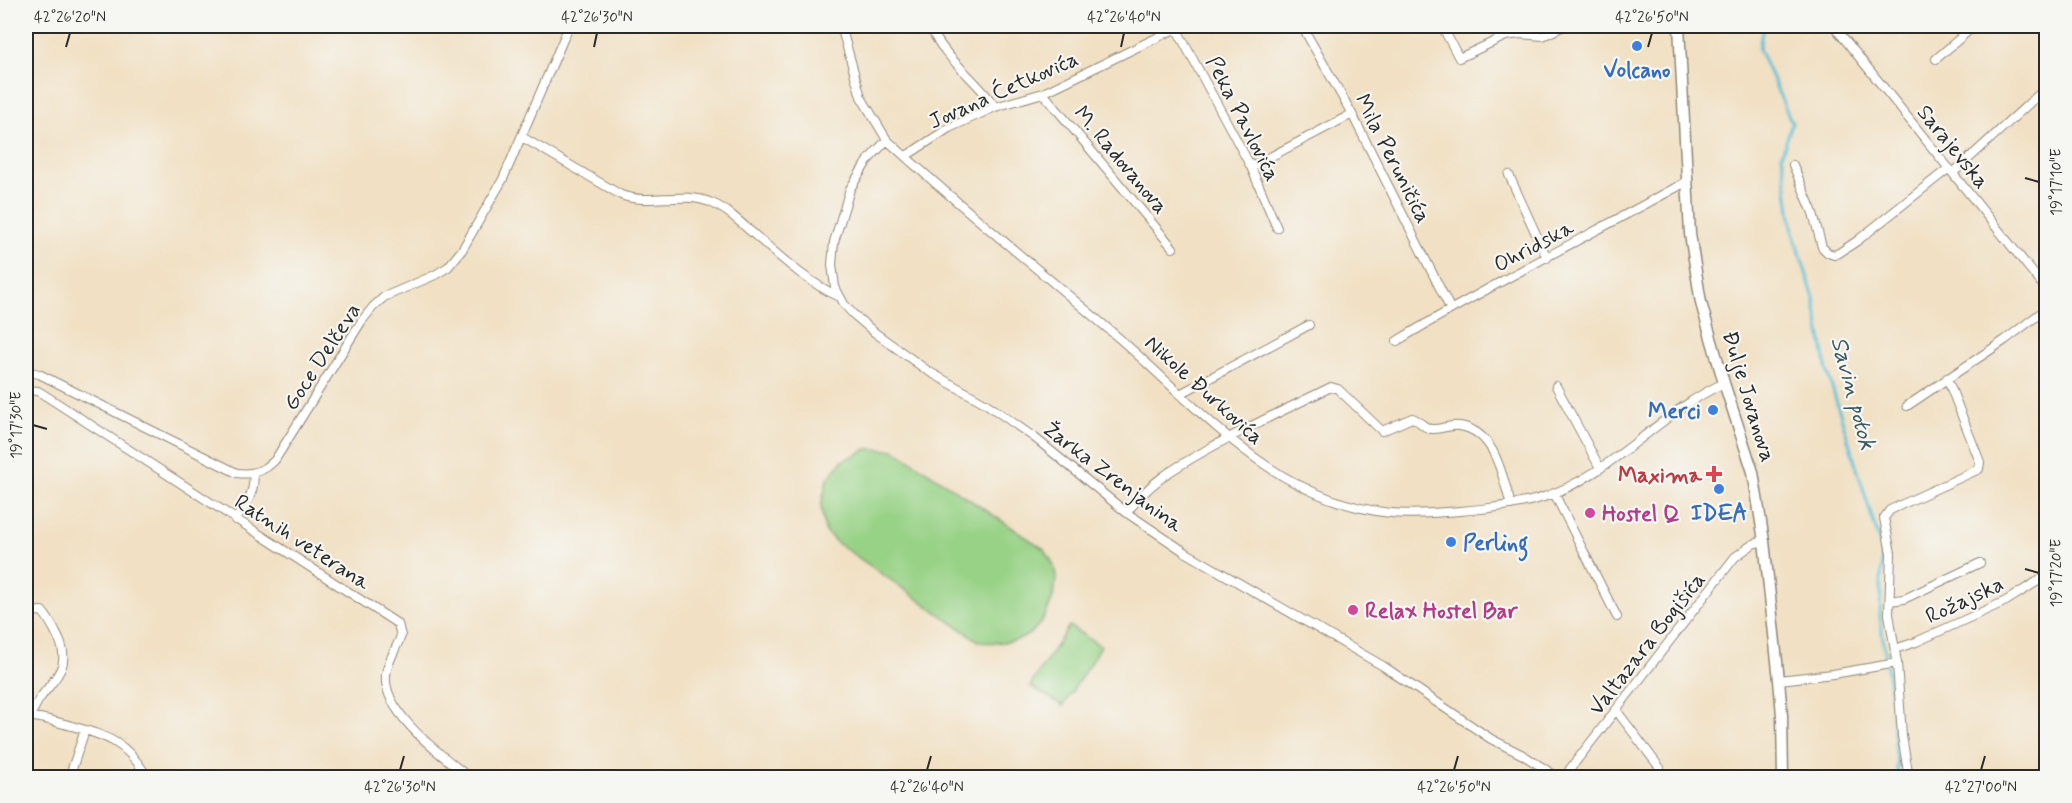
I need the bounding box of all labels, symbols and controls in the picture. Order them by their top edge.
text: 42°26'20"N [34,8,106,28]
text: 42°26'30"N [561,8,633,28]
text: 42°26'40"N [1087,8,1161,28]
text: 42°26'50"N [1615,8,1689,28]
marker: Volcano [1630,39,1644,53]
street label: Jovana Ćetkovića [924,43,1083,136]
street label: Peka Pavlovića [1199,52,1286,186]
place label: Volcano [1603,57,1671,85]
street label: Mila Peruničića [1348,89,1437,228]
street label: Sarajevska [1910,99,1995,195]
street label: M. Radovanova [1067,100,1174,220]
text: 19°17'10"E [2047,148,2067,216]
street label: Ohridska [1489,214,1580,279]
street label: Goce Delčeva [278,298,368,416]
street label: Đulje Jovanova [1714,328,1781,466]
street label: Nikole Đurkovića [1138,330,1269,451]
water label: Savin potok [1823,333,1883,453]
text: 19°17'30"E [7,391,27,459]
place label: Merci [1648,398,1701,426]
marker: Merci [1706,403,1720,417]
street label: Žarka Zrenjanina [1037,416,1189,540]
place label: Maxima [1618,462,1703,490]
marker: Maxima [1707,467,1721,481]
marker: IDEA [1712,482,1726,496]
street label: Ratnih veterana [229,488,376,597]
place label: IDEA [1691,500,1747,528]
place label: Hostel Q [1602,501,1680,529]
marker: Hostel Q [1583,506,1597,520]
place label: Perling [1463,530,1528,562]
marker: Perling [1444,535,1458,549]
text: 19°17'20"E [2047,539,2067,607]
street label: Valtazara Bogišića [1583,567,1713,722]
street label: Rožajska [1921,571,2008,631]
place label: Relax Hostel Bar [1365,598,1518,626]
marker: Relax Hostel Bar [1346,603,1360,617]
text: 42°26'30"N [364,778,436,798]
text: 42°26'40"N [890,778,964,798]
text: 42°26'50"N [1417,778,1491,798]
text: 42°27'00"N [1945,778,2017,798]

